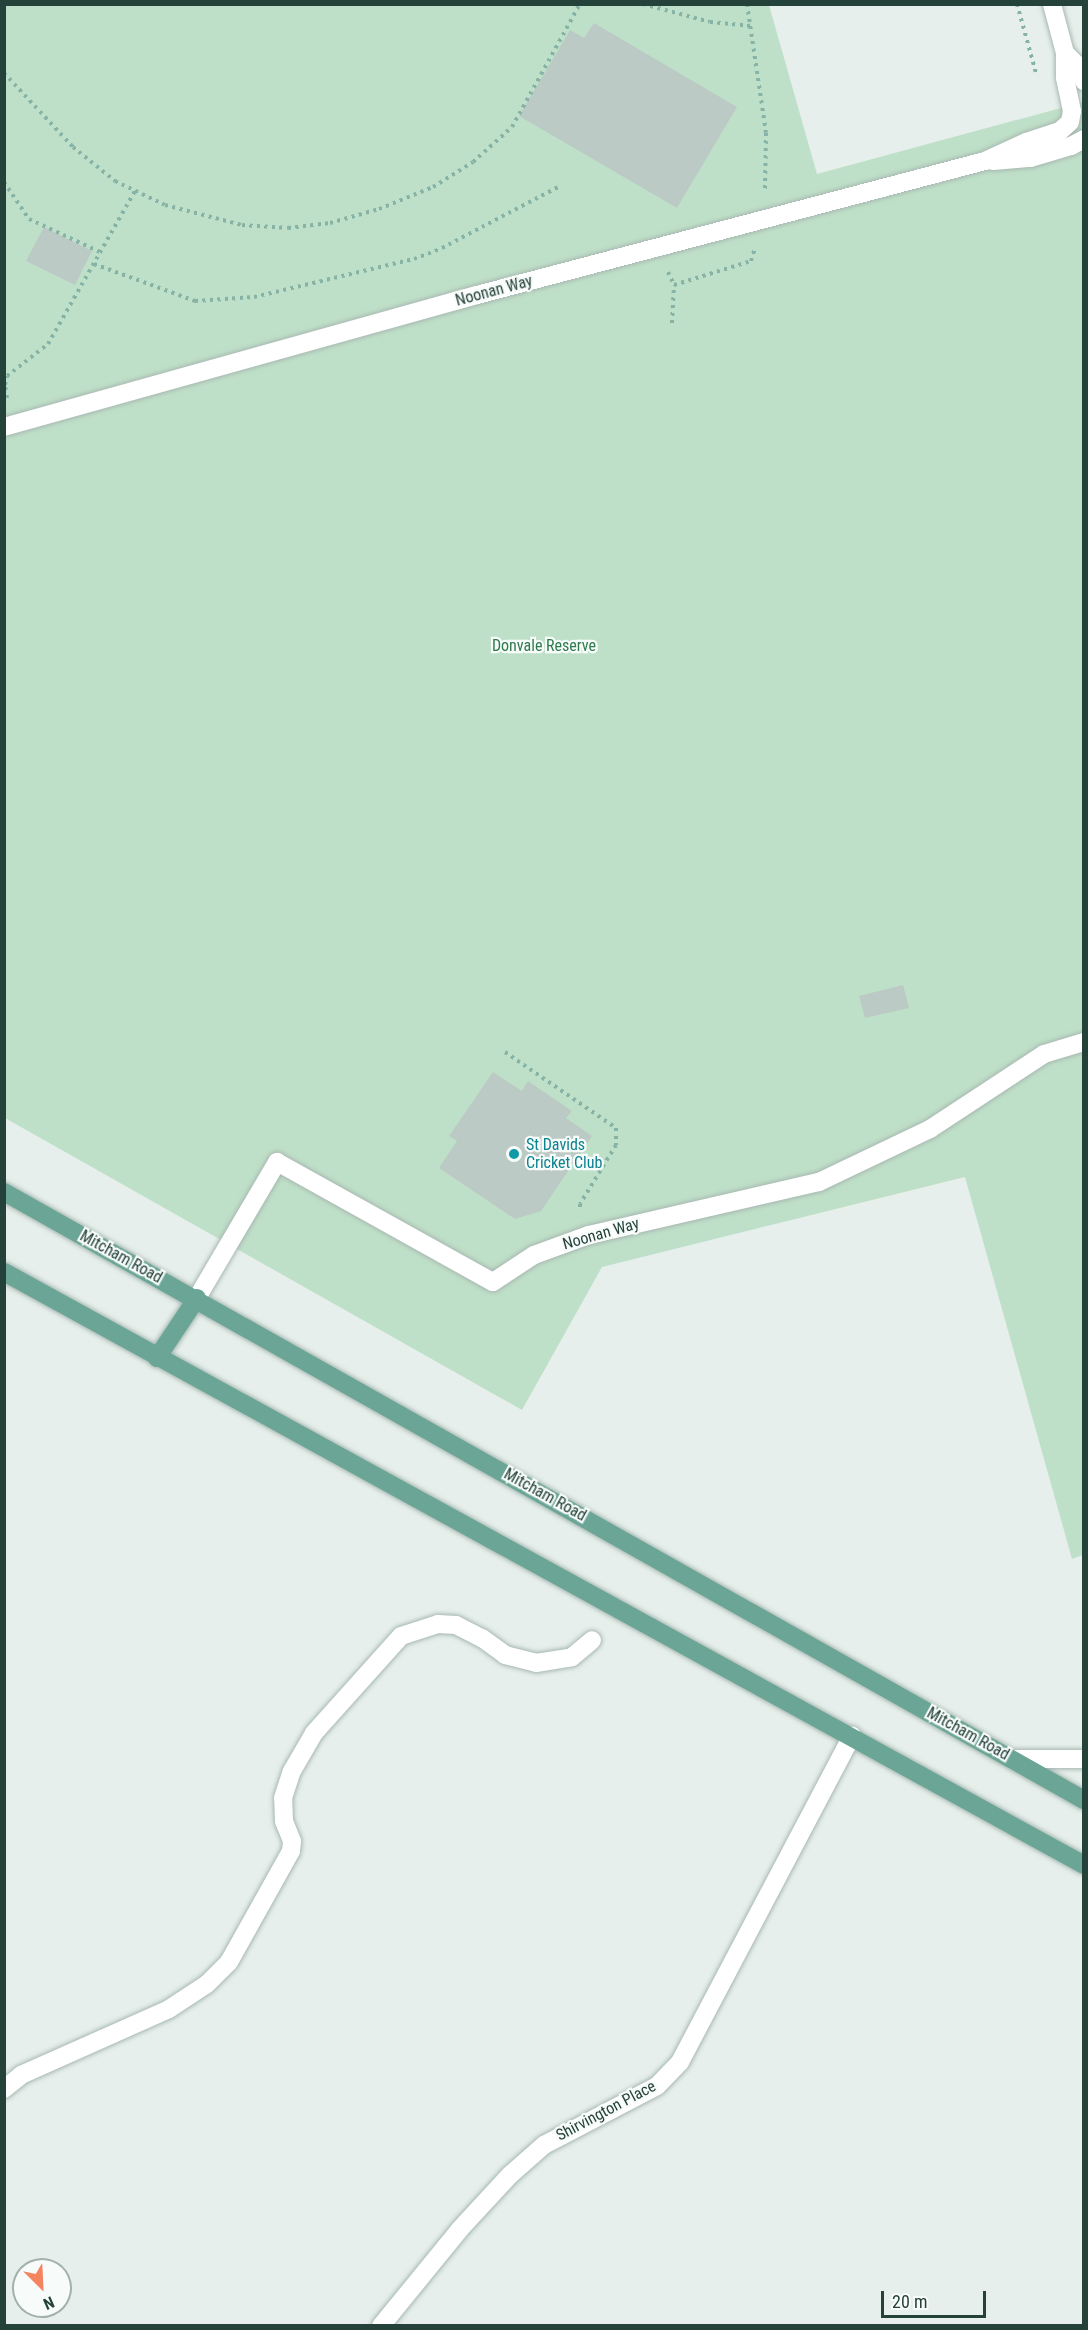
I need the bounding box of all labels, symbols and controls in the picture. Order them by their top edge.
street label: Noonan Way [453,272,535,310]
park label: Donvale Reserve [492,636,596,656]
place label: St Davids Cricket Club [526,1135,602,1173]
marker: St Davids Cricket Club [507,1147,521,1161]
street label: Noonan Way [560,1214,642,1254]
street label: Mitcham Road [76,1227,166,1287]
street label: Mitcham Road [500,1465,590,1525]
street label: Mitcham Road [923,1704,1013,1764]
street label: Shirvington Place [553,2077,659,2145]
north arrow [12,2258,72,2318]
scale bar [884,2279,989,2317]
text: 20 m [892,2291,927,2312]
text: N [40,2292,57,2314]

